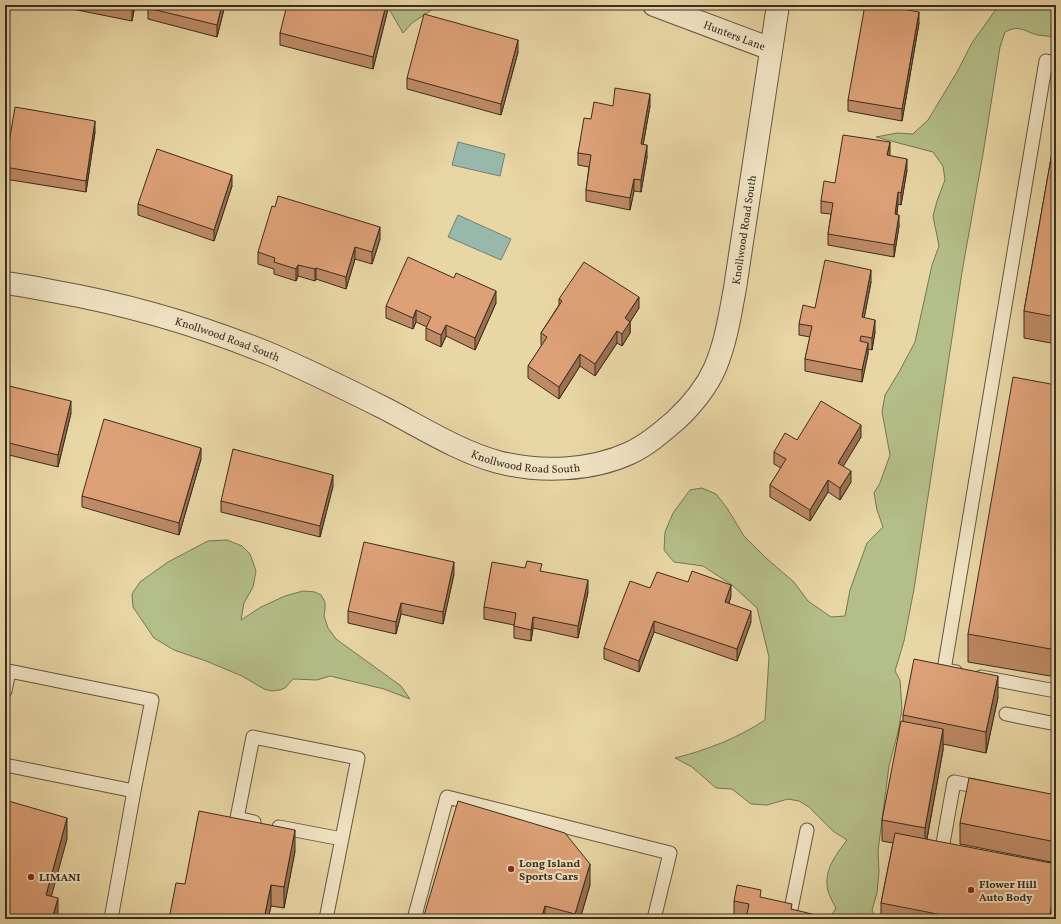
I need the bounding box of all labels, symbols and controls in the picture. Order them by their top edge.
street label: Hunters Lane [701,18,767,55]
street label: Knollwood Road South [730,174,761,286]
street label: Knollwood Road South [173,315,282,366]
street label: Knollwood Road South [468,447,582,478]
place label: Long Island Sports Cars [519,857,580,885]
marker: Long Island Sports Cars [506,864,516,874]
place label: LIMANI [39,871,80,886]
marker: LIMANI [26,872,36,882]
place label: Flower Hill Auto Body [979,878,1037,906]
marker: Flower Hill Auto Body [966,885,976,895]

